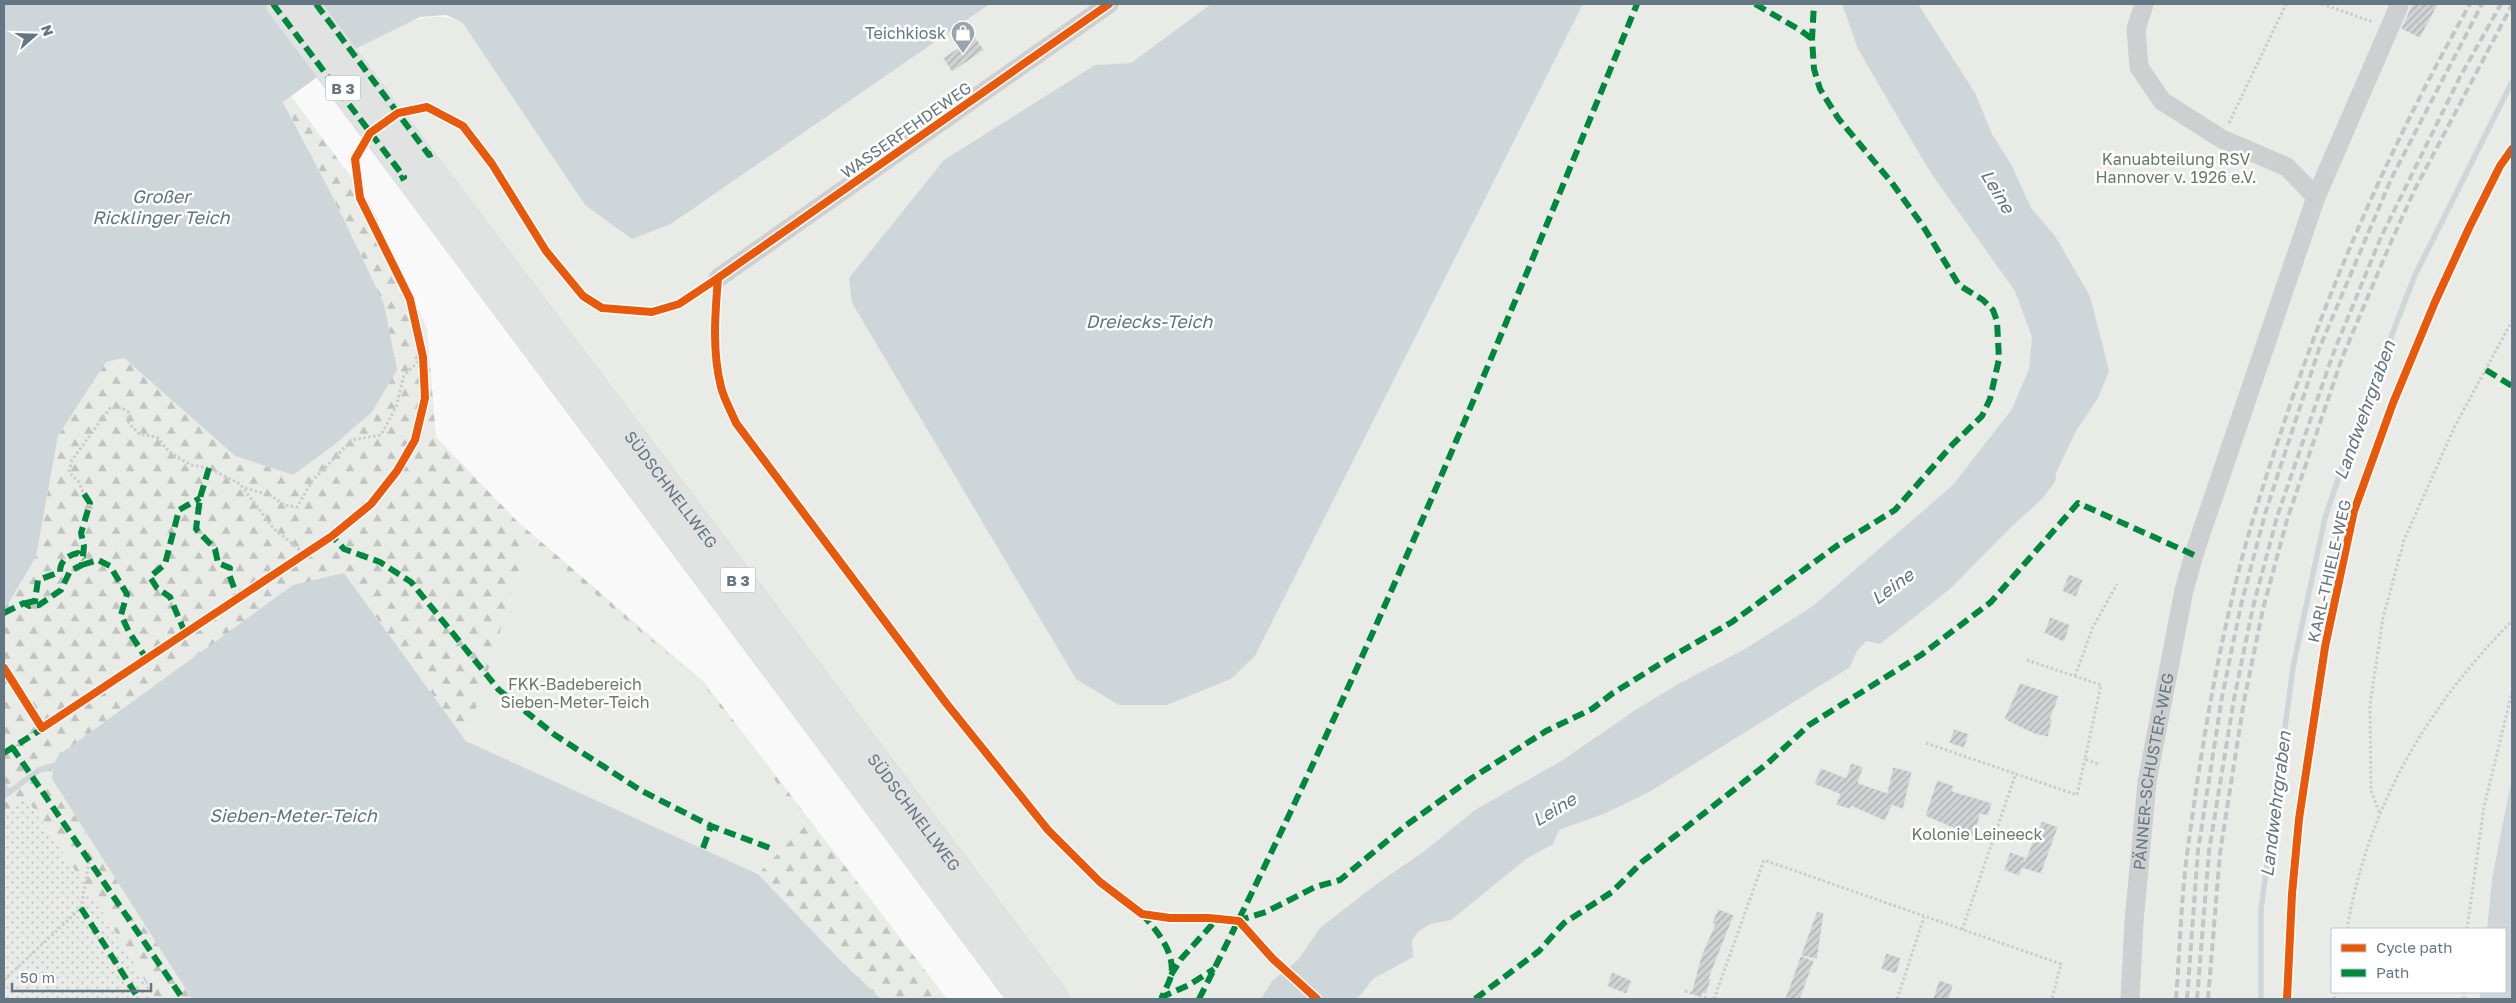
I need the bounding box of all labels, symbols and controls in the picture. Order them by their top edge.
north arrow [10,10,60,60]
shop icon: Teichkiosk [950,20,976,54]
text: N [38,22,57,38]
place label: Teichkiosk [865,23,946,43]
road number: B 3 [326,76,360,100]
street label: WASSERFEHDEWEG [837,77,975,183]
park label: Kanuabteilung RSV Hannover v. 1926 e.V. [2095,149,2257,187]
water label: Leine [1977,165,2020,218]
water label: Großer Ricklinger Teich [92,185,231,228]
water label: Dreiecks-Teich [1086,310,1213,332]
water label: Landwehrgraben [2329,337,2400,482]
street label: SÜDSCHNELLWEG [620,427,722,552]
street label: KARL-THIELE-WEG [2303,498,2355,644]
water label: Leine [1867,562,1919,609]
road number: B 3 [720,568,756,592]
street label: PÄNNER-SCHUSTER-WEG [2129,671,2178,871]
park label: FKK-Badebereich Sieben-Meter-Teich [500,674,650,712]
water label: Landwehrgraben [2255,729,2295,878]
street label: SÜDSCHNELLWEG [863,749,965,875]
water label: Leine [1528,787,1581,830]
water label: Sieben-Meter-Teich [209,804,378,826]
park label: Kolonie Leineeck [1912,824,2042,844]
legend [2331,928,2506,993]
text: Cycle path [2376,938,2452,956]
scale bar [12,960,151,992]
text: Path [2376,963,2409,981]
text: 50 m [20,968,55,986]

